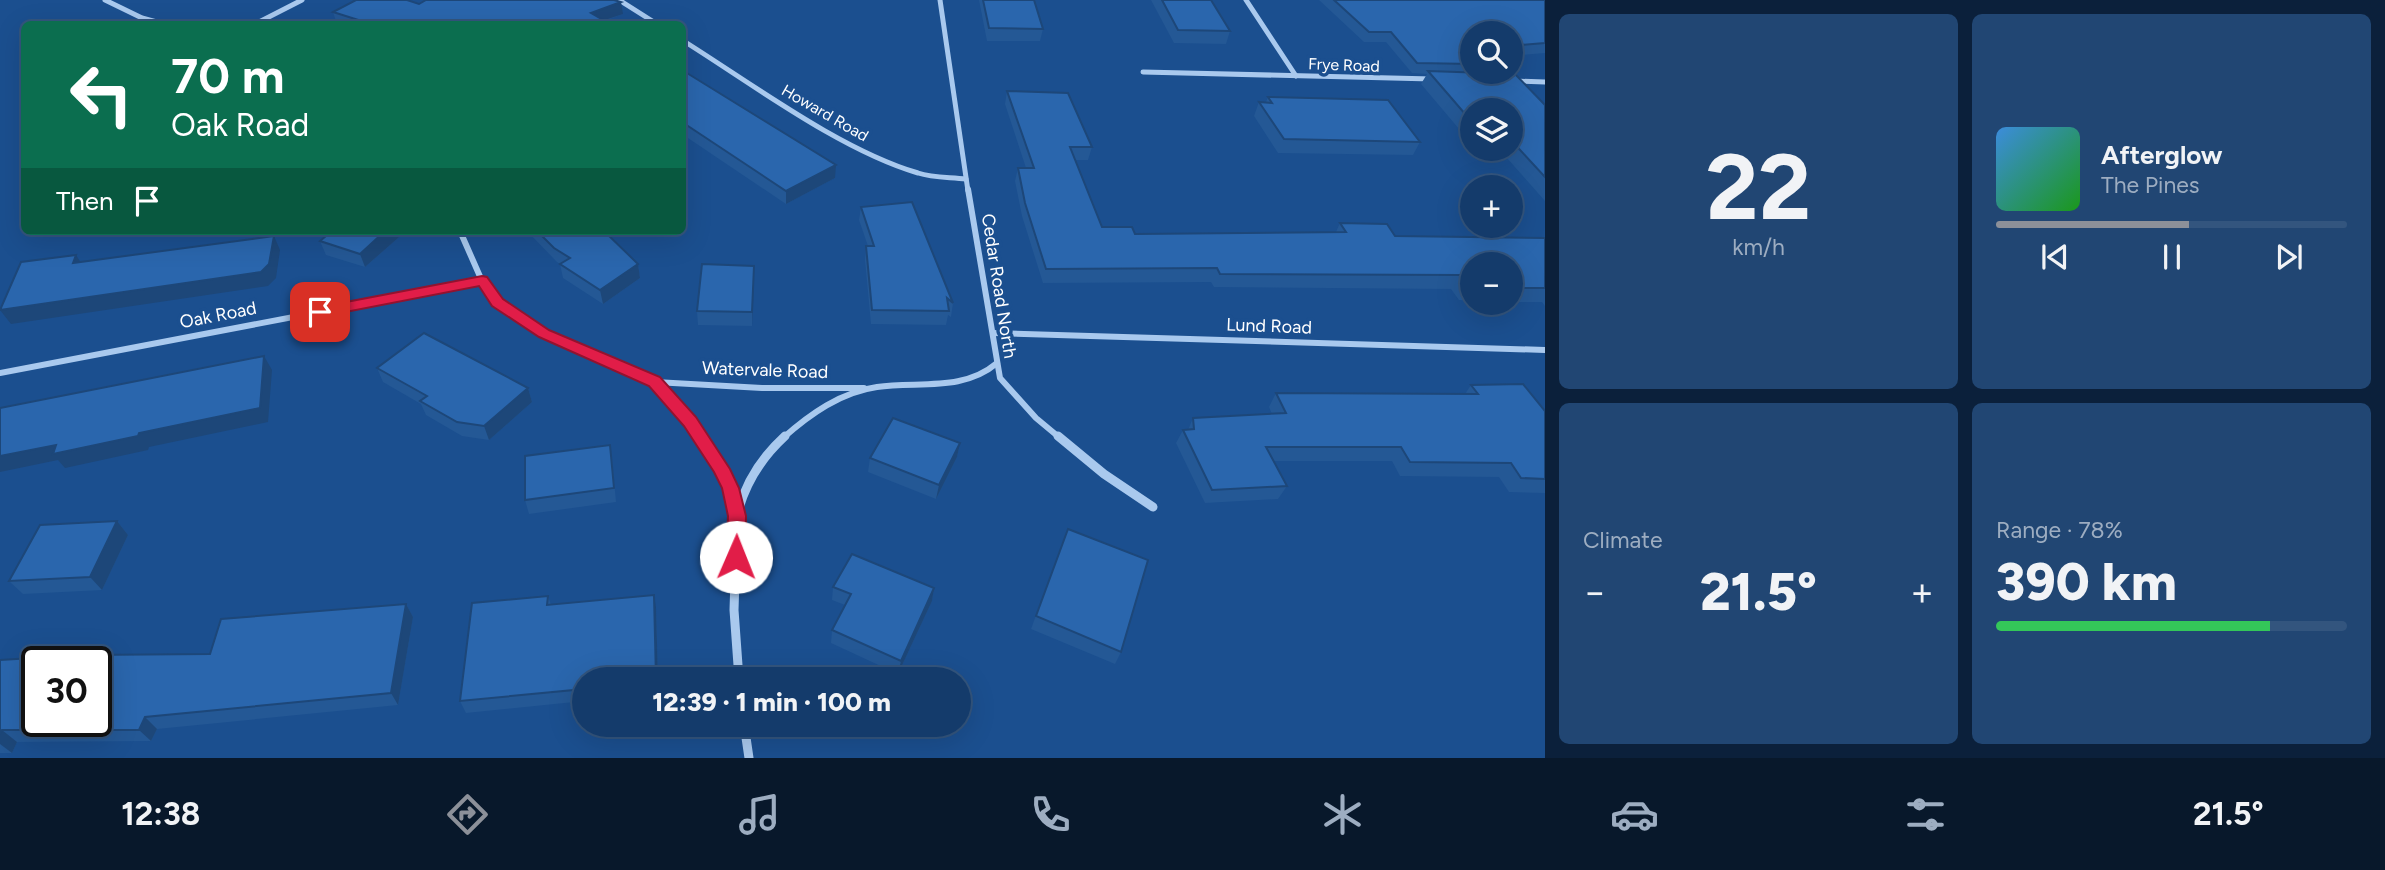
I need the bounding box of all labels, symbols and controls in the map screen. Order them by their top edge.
map controls [1460,21,1523,315]
button: search [1460,21,1523,84]
text: 70 m [171,46,284,105]
icon: left [56,49,147,140]
street label: Frye Road [1308,54,1380,76]
street label: Howard Road [778,80,872,146]
button: layers [1460,98,1523,161]
text: Oak Road [171,106,309,144]
text: 22 [1706,133,1811,242]
text: Afterglow [2101,139,2223,171]
text: The Pines [2101,171,2200,199]
button: + [1460,175,1523,238]
icon: arrive [128,182,166,220]
text: Then [56,185,114,217]
street label: Cedar Road North [977,212,1021,360]
text: km/h [1732,233,1785,261]
icon: previous [2036,238,2074,276]
icon: pause [2153,238,2191,276]
icon: next [2270,238,2308,276]
button: − [1460,252,1523,315]
pin [290,282,350,342]
icon: arrive [301,293,339,331]
street label: Oak Road [178,297,258,333]
street label: Lund Road [1226,314,1312,338]
street label: Watervale Road [701,357,829,383]
text: Range · 78% [1996,516,2123,544]
position arrow [699,520,773,594]
text: Climate [1583,526,1662,554]
text: 390 km [1996,551,2177,613]
text: 21.5° [1700,561,1817,623]
text: − [1583,569,1607,615]
text: + [1910,569,1934,615]
speed limit sign: 30 [21,646,112,737]
text: 12:39 · 1 min · 100 m [652,686,891,718]
icon: directions [443,790,492,839]
icon: music [735,790,784,839]
icon: phone [1026,790,1075,839]
icon: climate [1318,790,1367,839]
icon: car [1610,790,1659,839]
icon: filters [1901,790,1950,839]
text: 12:38 [121,795,200,833]
text: 21.5° [2193,795,2264,833]

